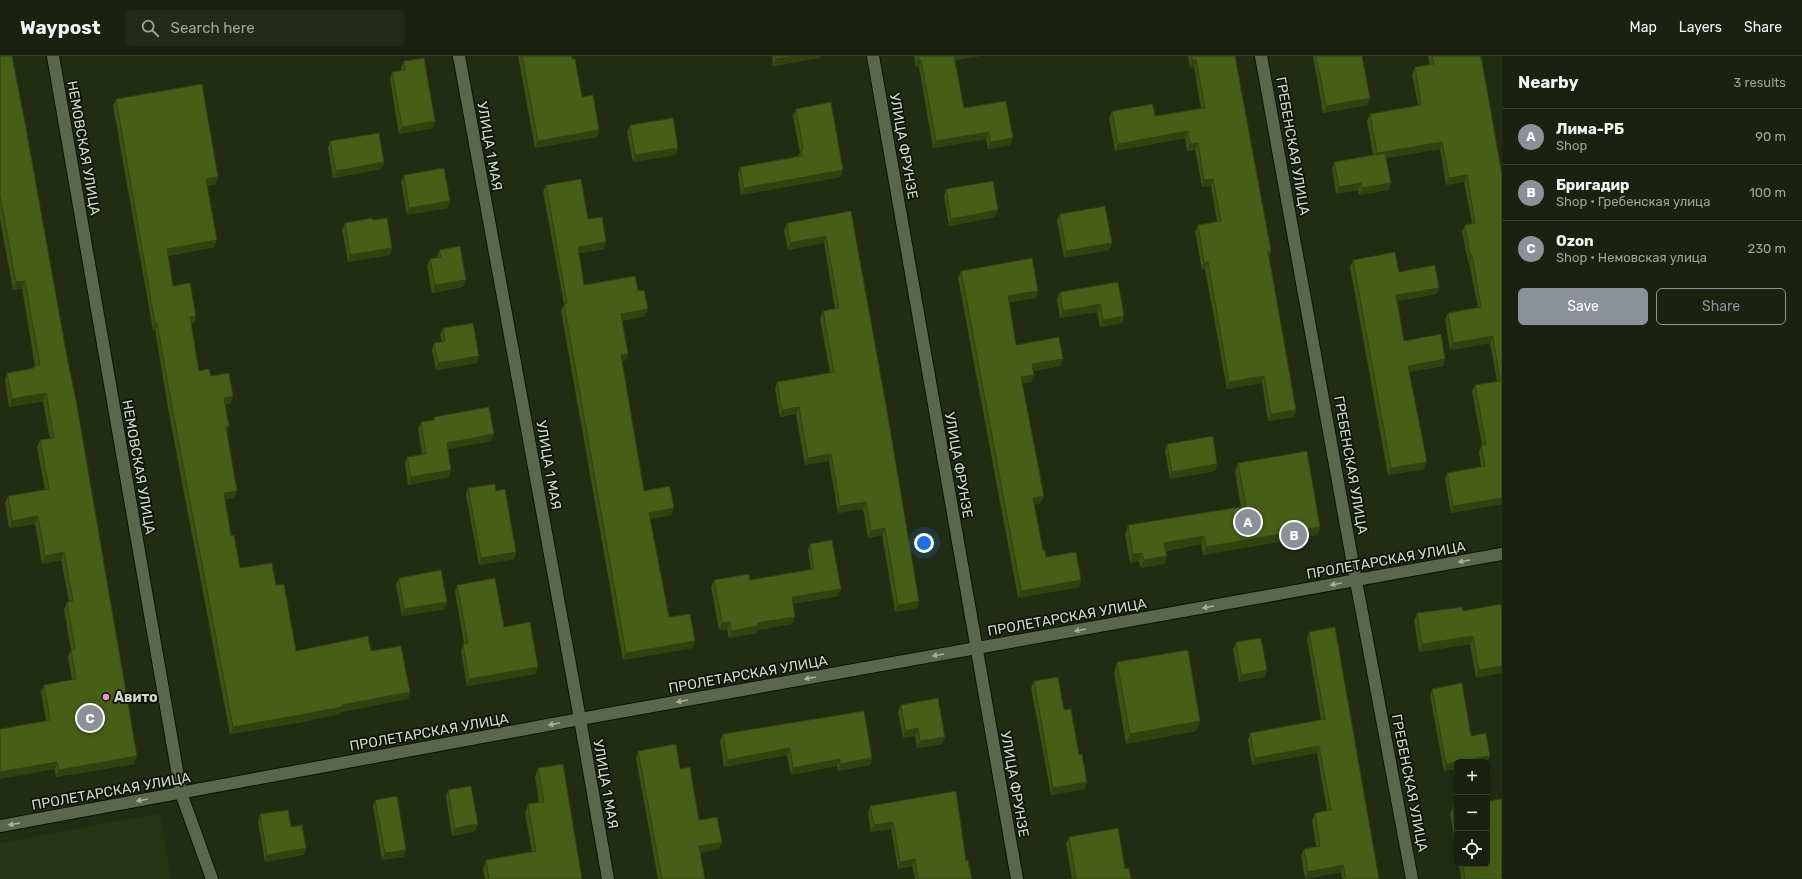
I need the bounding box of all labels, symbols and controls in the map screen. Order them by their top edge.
search box [125,10,405,46]
text: Waypost [20,16,101,39]
icon: search [139,17,161,39]
text: Search here [171,19,255,37]
text: Map [1630,19,1657,36]
text: Layers [1679,19,1722,36]
text: Share [1744,19,1782,36]
text: Nearby [1518,72,1579,92]
text: 3 results [1734,75,1786,90]
street label: ГРЕБЕНСКАЯ УЛИЦА [1272,76,1313,217]
street label: НЕМОВСКАЯ УЛИЦА [63,79,104,217]
street label: УЛИЦА ФРУНЗЕ [886,92,921,201]
street label: УЛИЦА 1 МАЯ [473,100,506,192]
text: Лима-РБ [1556,120,1624,138]
text: A [1526,129,1536,144]
text: 90 m [1755,129,1786,144]
text: Shop [1556,138,1587,153]
text: Бригадир [1556,176,1630,194]
text: B [1526,185,1536,200]
text: 100 m [1749,185,1786,200]
text: Shop · Гребенская улица [1556,194,1710,209]
text: Ozon [1556,232,1594,250]
text: C [1526,241,1536,256]
text: 230 m [1748,241,1786,256]
text: Shop · Немовская улица [1556,250,1707,265]
button: Save [1518,288,1648,325]
button: Share [1656,288,1786,325]
street label: ГРЕБЕНСКАЯ УЛИЦА [1330,395,1371,536]
street label: НЕМОВСКАЯ УЛИЦА [118,398,159,536]
street label: УЛИЦА ФРУНЗЕ [941,411,976,520]
street label: УЛИЦА 1 МАЯ [532,419,565,511]
pin: A [1235,507,1261,537]
pin: B [1281,520,1307,550]
your location [914,533,934,553]
street label: ПРОЛЕТАРСКАЯ УЛИЦА [1305,538,1468,583]
one-way arrow [1458,559,1470,565]
one-way arrow [1330,581,1342,587]
street label: ПРОЛЕТАРСКАЯ УЛИЦА [986,595,1149,640]
one-way arrow [1202,604,1214,610]
one-way arrow [1074,627,1086,633]
street label: ПРОЛЕТАРСКАЯ УЛИЦА [667,652,830,697]
one-way arrow [931,652,944,658]
one-way arrow [803,675,816,681]
place label: Авито [114,689,158,706]
marker: Авито [101,692,111,702]
one-way arrow [675,698,688,704]
pin: C [77,703,103,733]
street label: ПРОЛЕТАРСКАЯ УЛИЦА [348,710,511,755]
street label: ГРЕБЕНСКАЯ УЛИЦА [1388,713,1431,854]
one-way arrow [548,721,560,727]
street label: УЛИЦА ФРУНЗЕ [997,730,1032,839]
street label: УЛИЦА 1 МАЯ [589,738,622,830]
map controls [1454,759,1490,867]
button: + [1454,759,1490,795]
street label: ПРОЛЕТАРСКАЯ УЛИЦА [30,769,193,814]
button: − [1454,795,1490,831]
one-way arrow [136,797,148,803]
one-way arrow [8,821,21,827]
button: locate [1454,831,1490,867]

